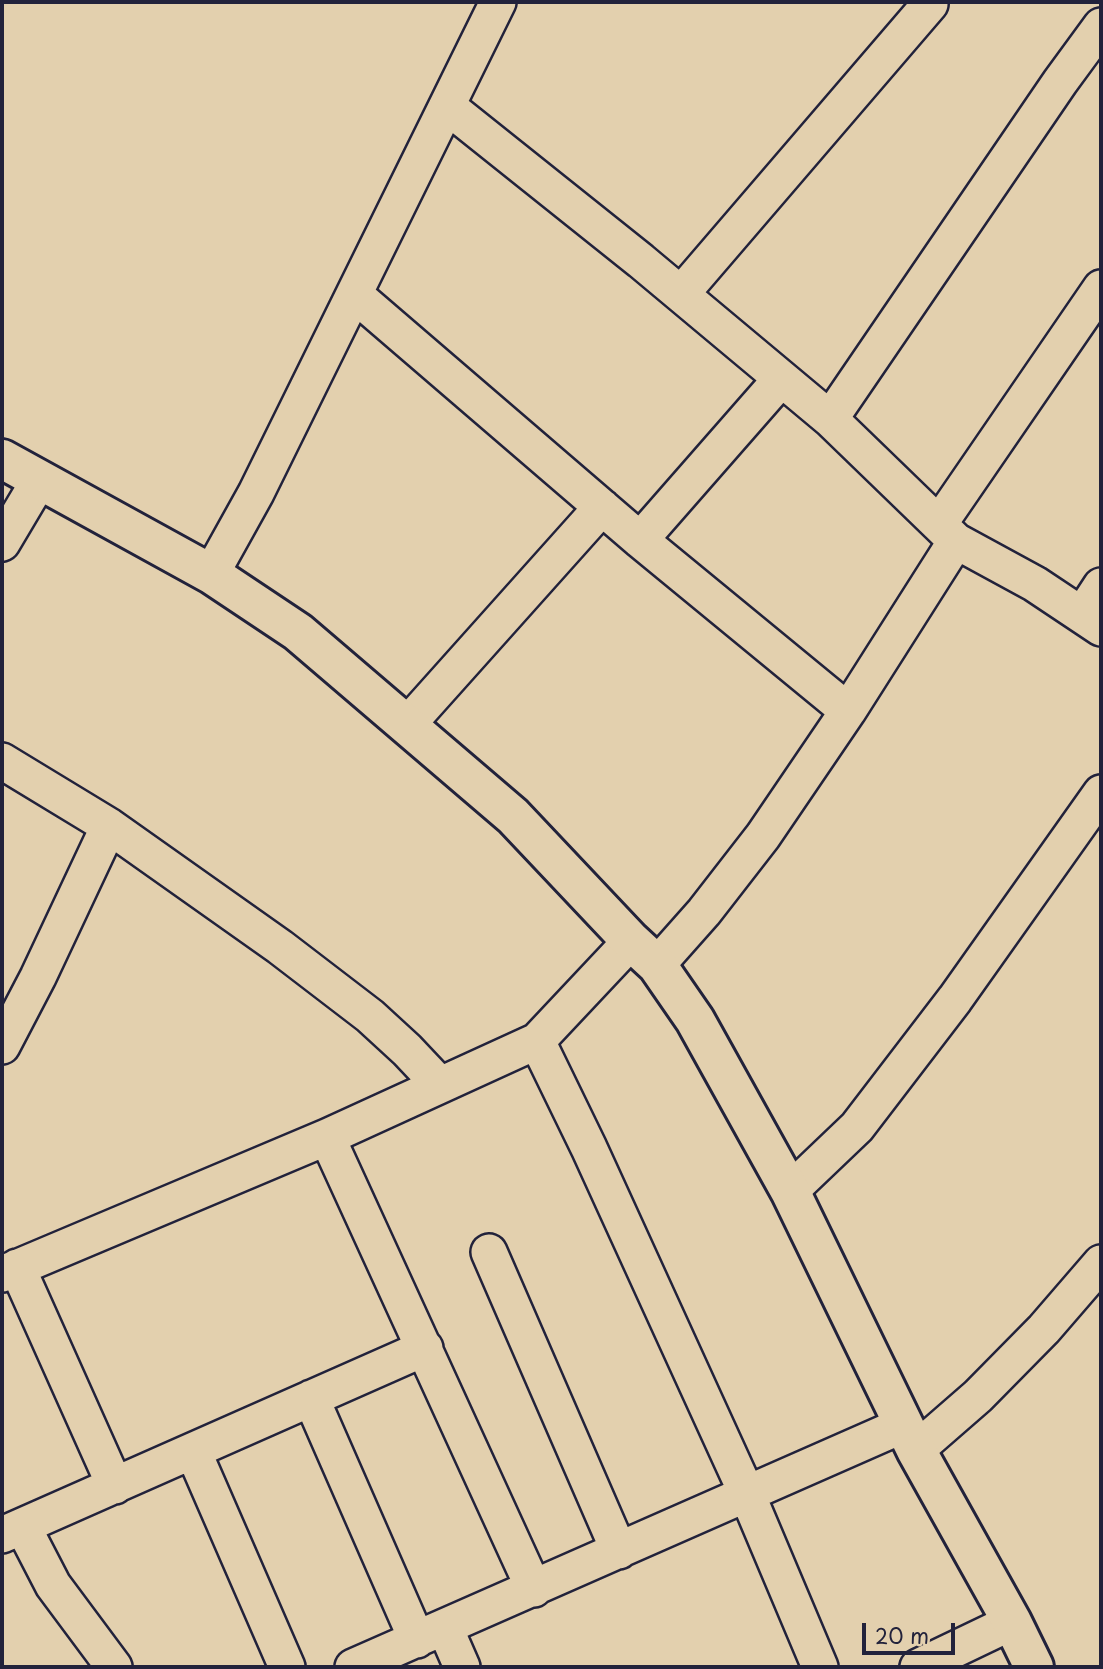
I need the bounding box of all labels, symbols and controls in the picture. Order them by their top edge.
scale bar [865,1610,958,1654]
text: 20 m [875,1619,929,1651]

